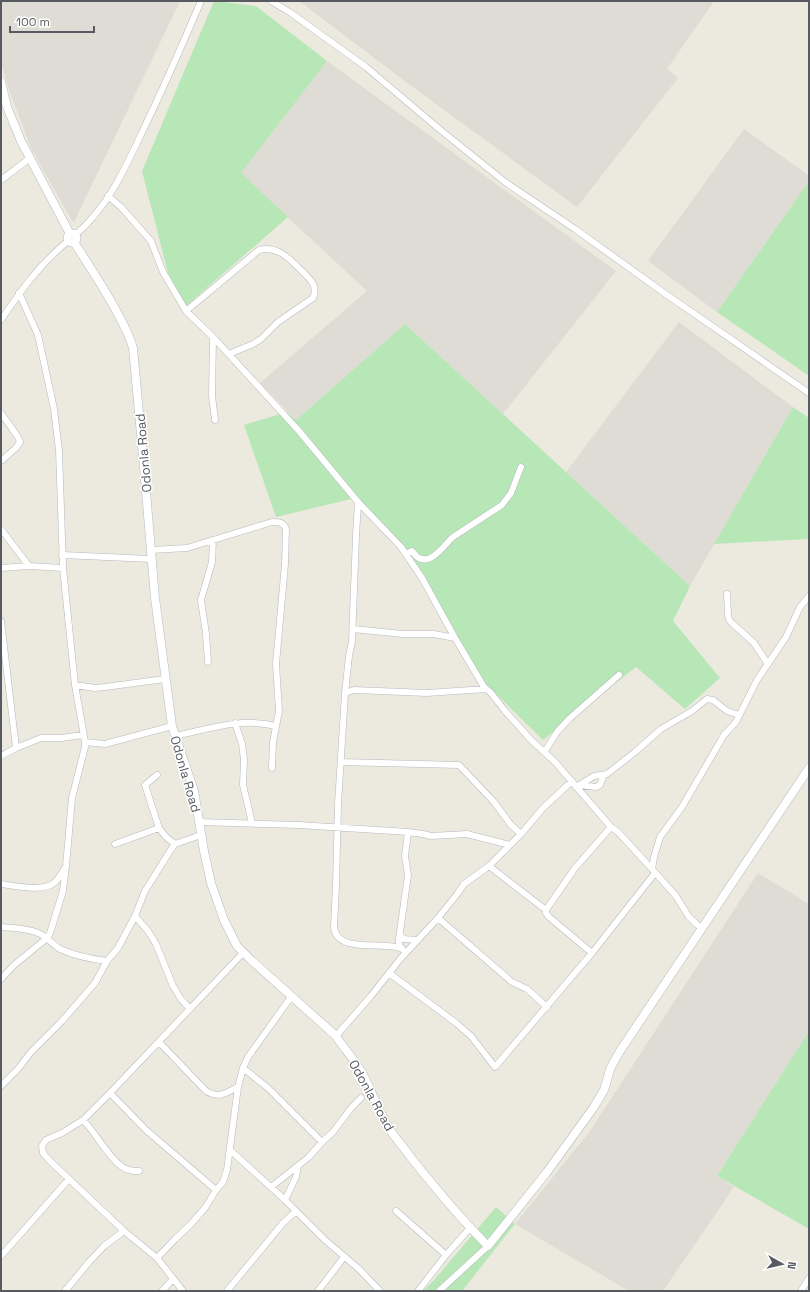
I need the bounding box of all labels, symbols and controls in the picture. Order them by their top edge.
scale bar [10,8,94,34]
text: 100 m [16,14,50,30]
street label: Odonla Road [132,413,155,493]
street label: Odonla Road [166,734,205,814]
street label: Odonla Road [345,1057,398,1134]
north arrow [762,1244,802,1284]
text: N [784,1261,799,1270]

